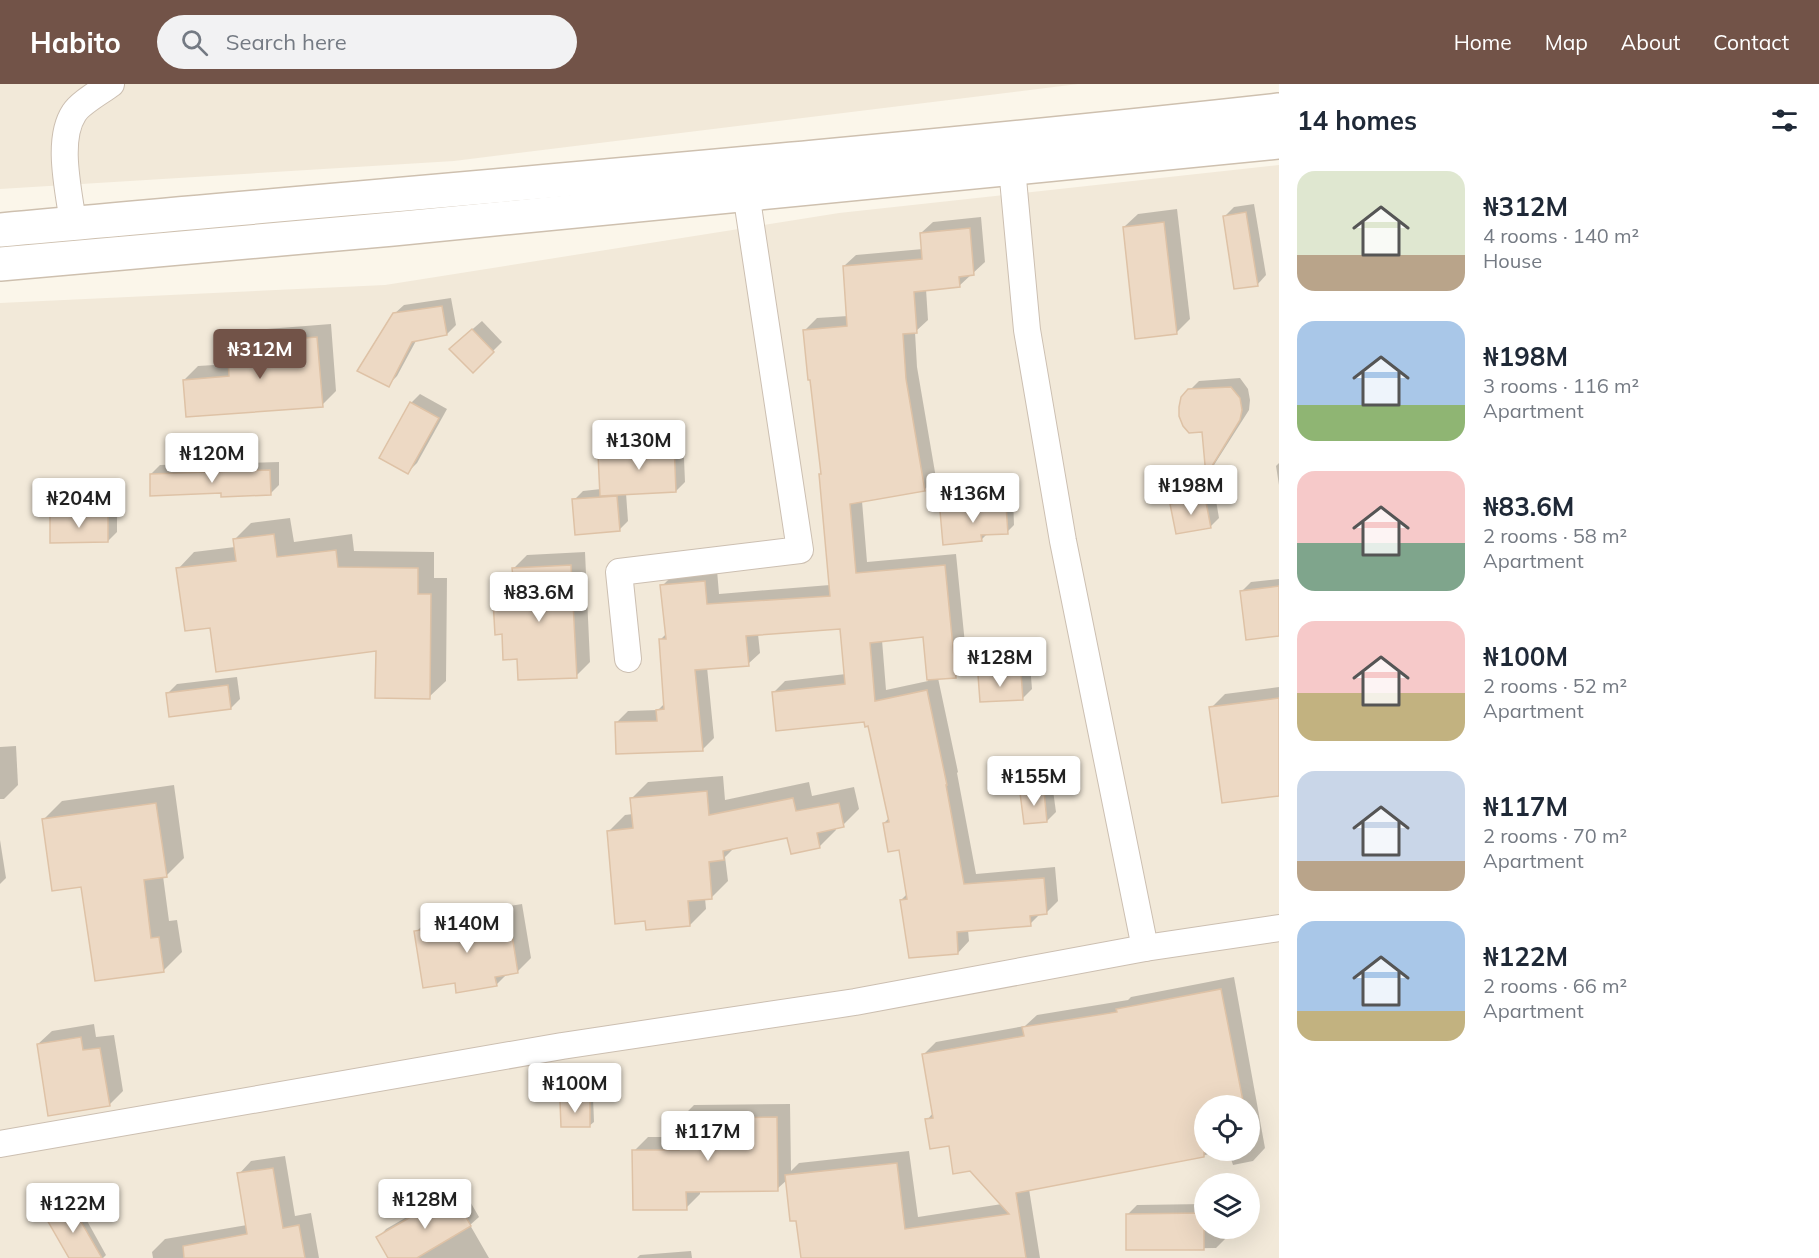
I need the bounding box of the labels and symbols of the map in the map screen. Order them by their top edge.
pin: ₦312M [218,329,302,380]
pin: ₦130M [597,420,681,471]
pin: ₦120M [170,433,254,484]
pin: ₦198M [1149,465,1233,516]
pin: ₦136M [931,473,1015,524]
pin: ₦204M [37,478,121,529]
pin: ₦83.6M [490,572,588,623]
pin: ₦128M [958,637,1042,688]
pin: ₦155M [992,756,1076,807]
pin: ₦140M [425,903,509,954]
pin: ₦100M [533,1063,617,1114]
pin: ₦117M [666,1111,750,1162]
pin: ₦128M [383,1179,467,1230]
pin: ₦122M [31,1183,115,1234]

